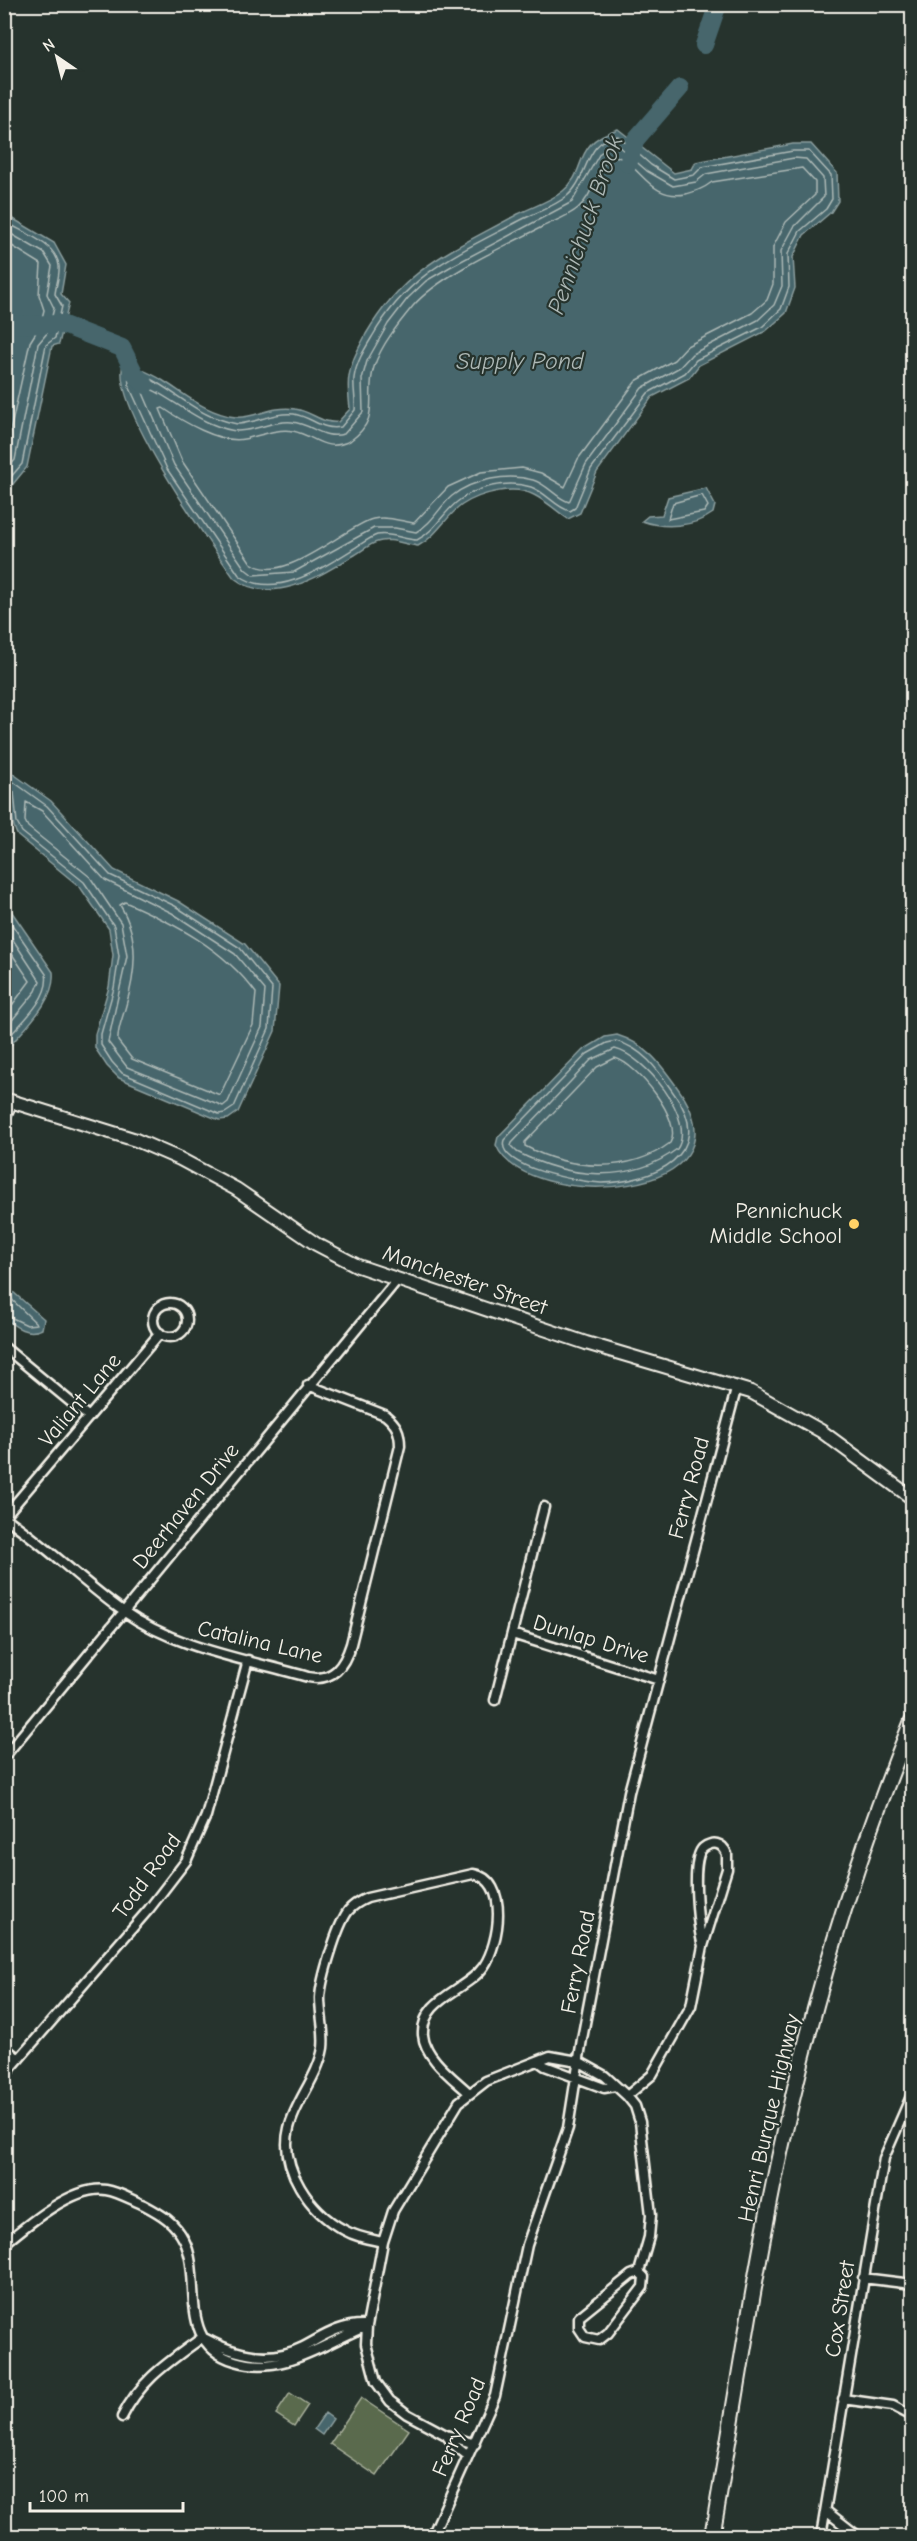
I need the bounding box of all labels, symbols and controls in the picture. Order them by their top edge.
north arrow [27,27,87,87]
text: N [40,35,58,56]
water label: Pennichuck Brook [541,132,629,318]
water label: Supply Pond [456,347,585,375]
place label: Pennichuck Middle School [709,1198,842,1249]
marker: Pennichuck Middle School [847,1217,861,1231]
street label: Manchester Street [379,1240,551,1321]
street label: Valiant Lane [33,1348,127,1452]
street label: Ferry Road [663,1434,715,1542]
street label: Deerhaven Drive [127,1438,245,1574]
street label: Dunlap Drive [530,1609,652,1669]
street label: Catalina Lane [195,1615,325,1669]
street label: Todd Road [107,1828,187,1924]
street label: Ferry Road [555,1908,601,2016]
street label: Henri Burque Highway [732,2011,806,2225]
street label: Cox Street [820,2258,861,2359]
street label: Ferry Road [427,2374,491,2480]
scale bar [30,2475,183,2513]
text: 100 m [39,2486,89,2507]

